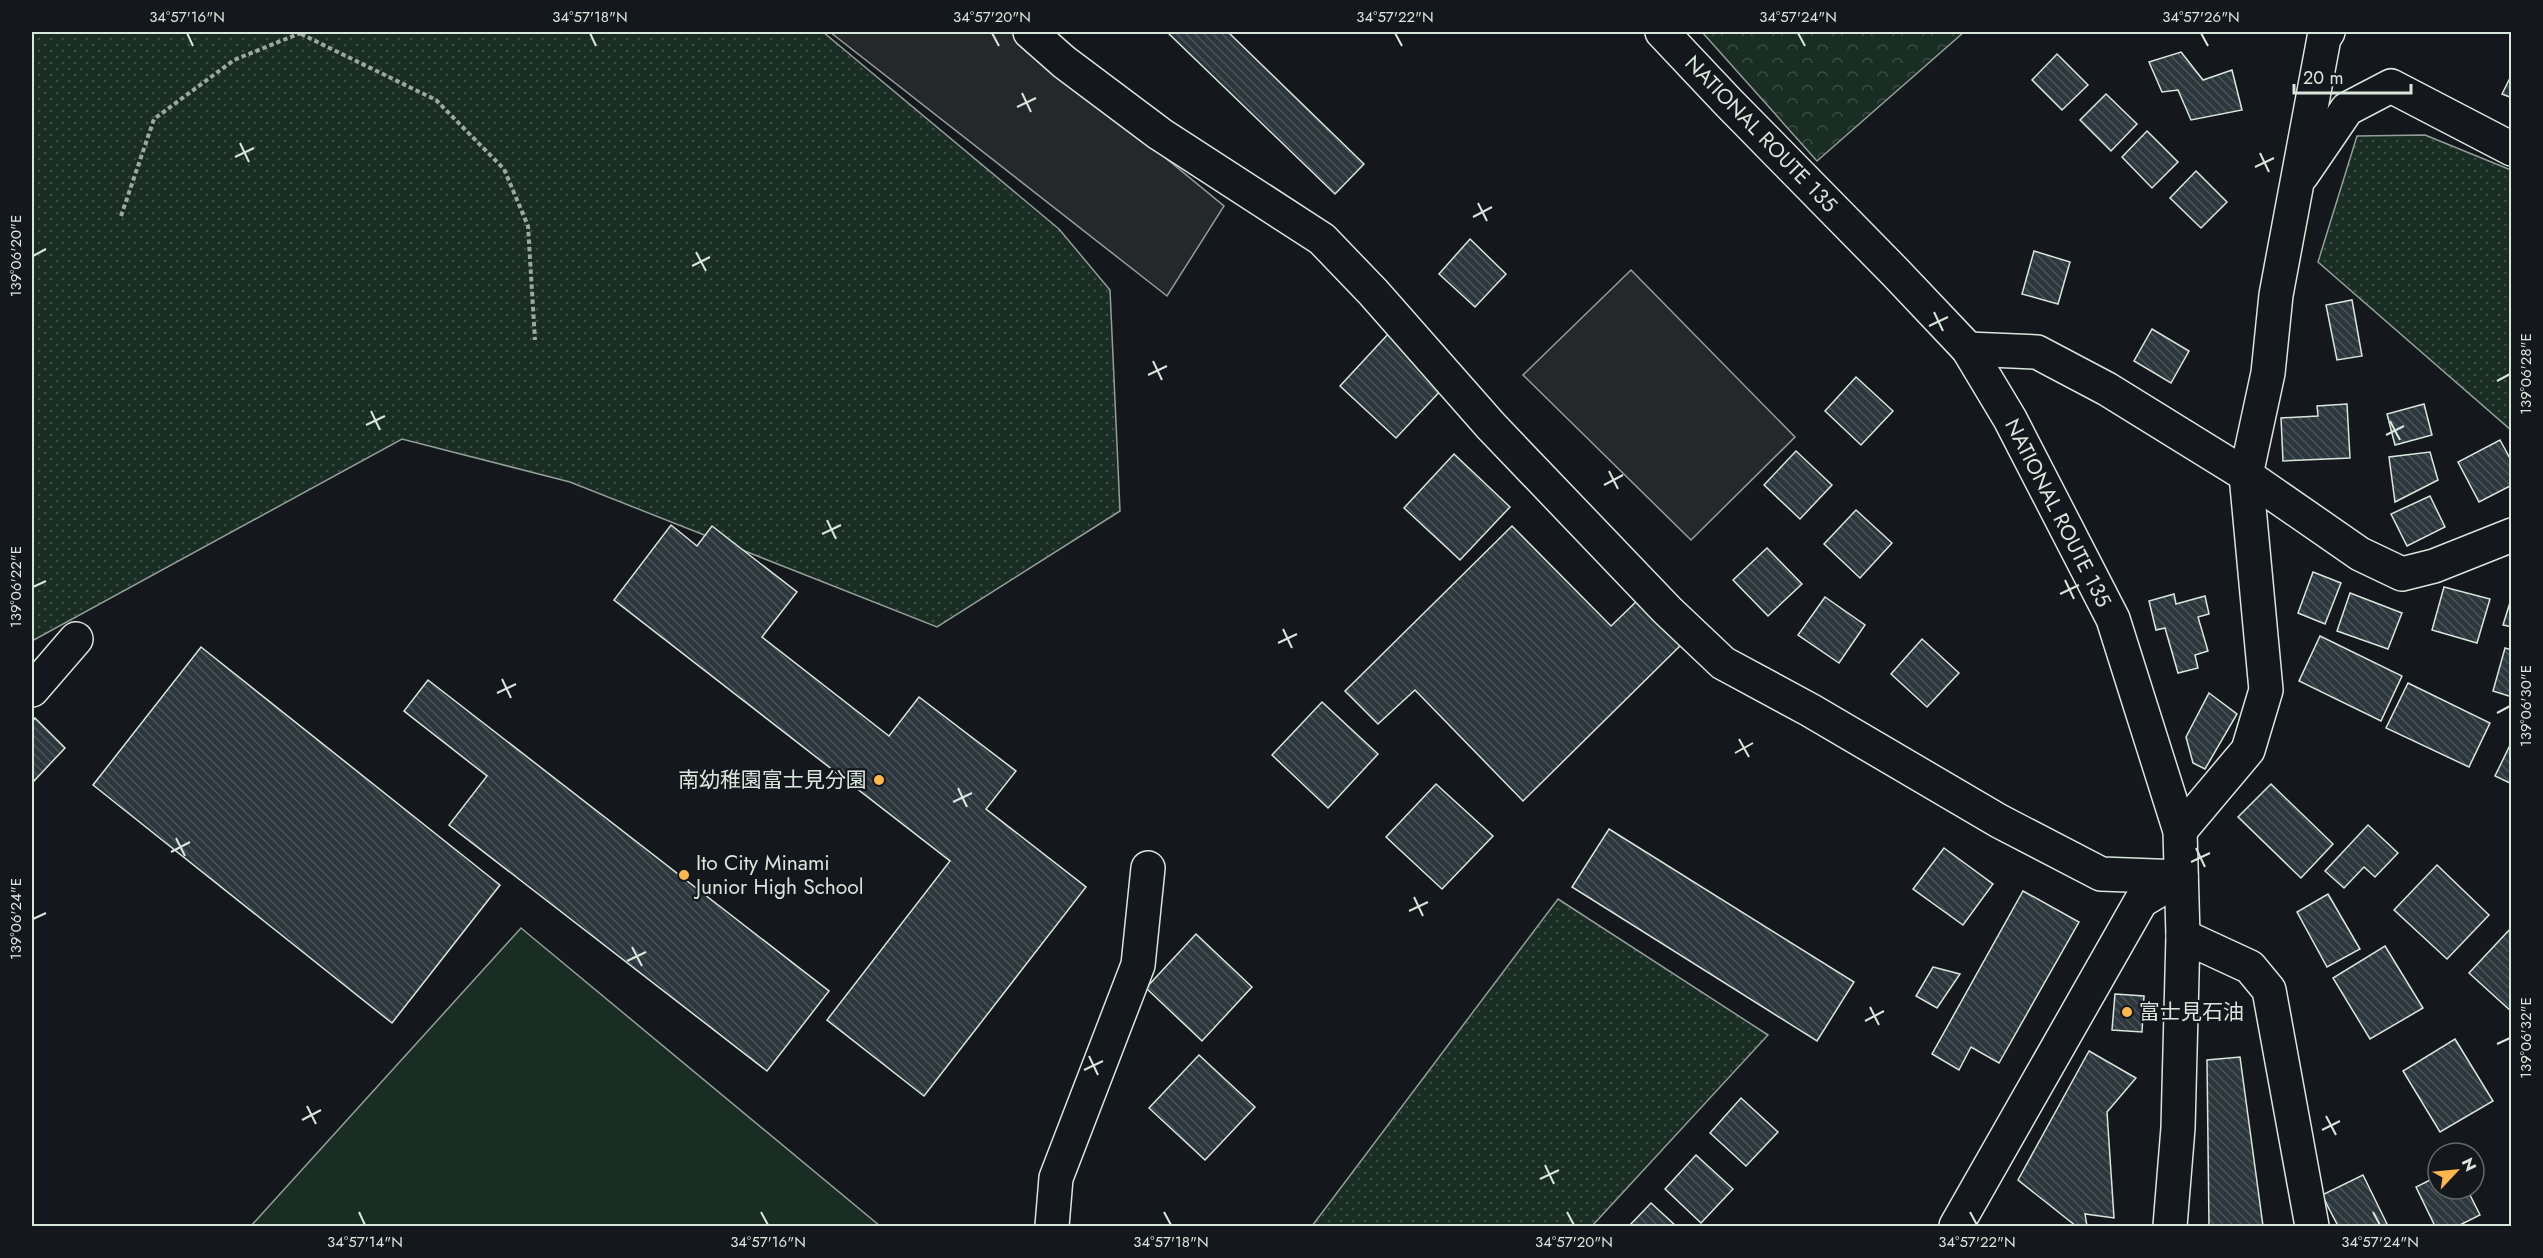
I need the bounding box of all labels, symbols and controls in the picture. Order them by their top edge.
text: 34°57'16"N [149,6,225,28]
text: 34°57'18"N [552,6,628,28]
text: 34°57'20"N [953,6,1031,28]
text: 34°57'22"N [1356,6,1434,28]
text: 34°57'24"N [1759,6,1837,28]
text: 34°57'26"N [2162,6,2240,28]
street label: NATIONAL ROUTE 135 [1678,49,1844,219]
scale bar [2294,57,2411,95]
text: 20 m [2303,65,2343,91]
text: 139°06'20"E [5,215,27,297]
text: 139°06'28"E [2515,333,2537,415]
street label: NATIONAL ROUTE 135 [1997,414,2119,612]
text: 139°06'22"E [5,546,27,628]
text: 139°06'30"E [2515,665,2537,747]
place label: 南幼稚園富士見分園 [678,765,867,795]
marker: 南幼稚園富士見分園 [872,773,886,787]
place label: Ito City Minami Junior High School [693,848,864,902]
marker: Ito City Minami Junior High School [677,868,691,882]
text: 139°06'24"E [5,878,27,960]
place label: 富士見石油 [2139,997,2244,1027]
text: 139°06'32"E [2515,997,2537,1079]
marker: 富士見石油 [2120,1005,2134,1019]
north arrow [2426,1141,2486,1201]
text: N [2456,1154,2482,1175]
text: 34°57'14"N [327,1231,403,1253]
text: 34°57'16"N [730,1231,806,1253]
text: 34°57'18"N [1133,1231,1209,1253]
text: 34°57'20"N [1535,1231,1613,1253]
text: 34°57'22"N [1938,1231,2016,1253]
text: 34°57'24"N [2341,1231,2419,1253]

